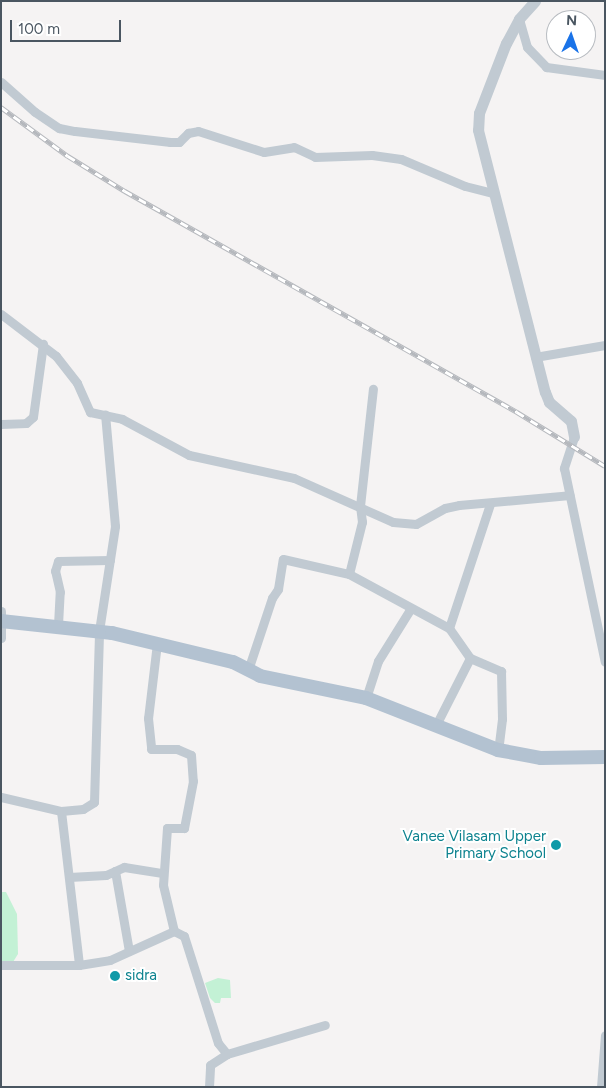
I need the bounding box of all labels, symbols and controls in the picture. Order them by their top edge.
scale bar [12,10,124,42]
north arrow [546,10,596,60]
text: N [566,12,578,29]
text: 100 m [18,20,60,38]
place label: Vanee Vilasam Upper Primary School [403,827,546,862]
marker: Vanee Vilasam Upper Primary School [550,839,562,851]
place label: sidra [125,967,157,985]
marker: sidra [109,970,121,982]

